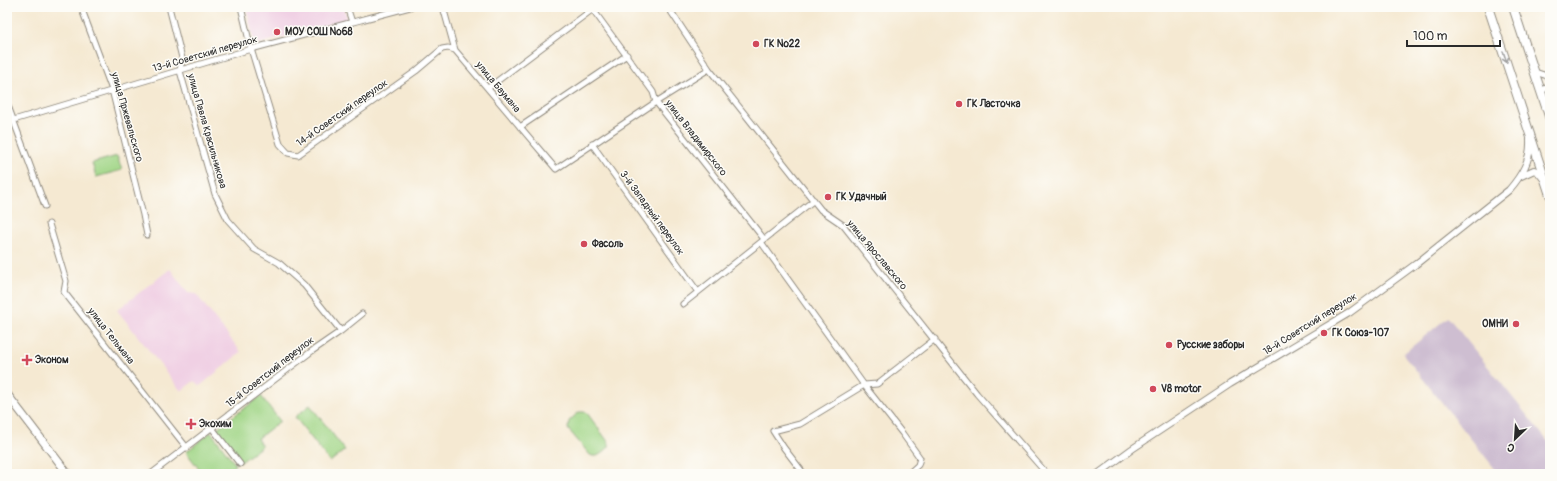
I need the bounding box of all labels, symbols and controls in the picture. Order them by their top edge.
scale bar [1407,22,1500,48]
place label: МОУ СОШ №68 [285,26,353,38]
marker: МОУ СОШ №68 [272,27,282,37]
text: 100 m [1413,29,1448,44]
street label: 13-й Советский переулок [151,33,259,75]
place label: ГК №22 [764,38,800,50]
marker: ГК №22 [751,39,761,49]
one-way arrow [1502,51,1509,64]
street label: улица Баумана [473,58,523,115]
street label: улица Пржевальского [108,70,146,164]
street label: улица Павла Красильникова [185,71,229,190]
street label: 14-й Советский переулок [294,77,390,149]
street label: улица Владимирского [662,97,730,179]
place label: ГК Ласточка [967,98,1021,110]
marker: ГК Ласточка [954,99,964,109]
street label: 3-й Западный переулок [617,168,687,258]
place label: ГК Удачный [836,191,887,203]
marker: ГК Удачный [823,192,833,202]
street label: улица Ярославского [844,217,910,293]
place label: Фасоль [591,238,624,250]
marker: Фасоль [579,239,589,249]
street label: 18-й Советский переулок [1261,290,1359,358]
street label: улица Тельмана [85,305,137,367]
place label: ОМНИ [1482,318,1508,330]
marker: ОМНИ [1511,319,1521,329]
place label: ГК Союз-107 [1332,327,1390,339]
marker: ГК Союз-107 [1319,328,1329,338]
street label: 15-й Советский переулок [224,334,316,410]
place label: Русские заборы [1177,339,1245,351]
marker: Русские заборы [1164,340,1174,350]
place label: Эконом [35,354,69,366]
marker: Эконом [22,355,32,365]
place label: V8 motor [1161,383,1202,395]
marker: V8 motor [1148,384,1158,394]
place label: Экохим [199,418,232,430]
marker: Экохим [186,419,196,429]
north arrow [1495,419,1535,459]
text: С [1505,440,1517,455]

